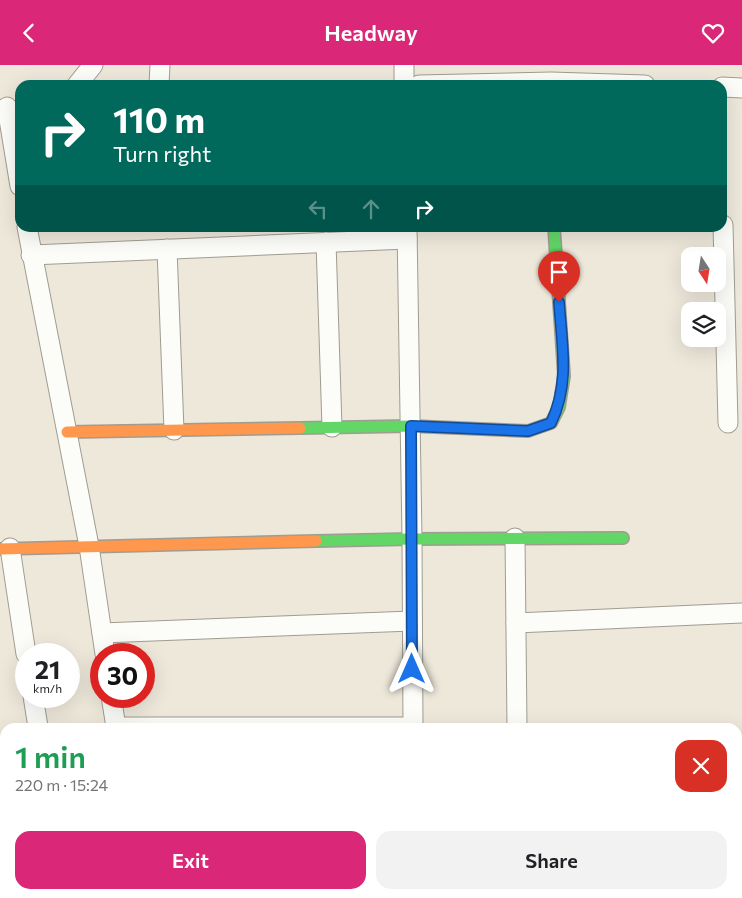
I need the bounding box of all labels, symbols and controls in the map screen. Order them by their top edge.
icon: back [15,19,43,47]
text: Headway [324,19,418,46]
icon: heart [699,19,727,47]
text: 110 m [113,97,205,140]
icon: right [30,100,95,165]
text: Turn right [113,140,211,167]
icon: left [304,195,332,223]
icon: ahead [357,195,385,223]
icon: right [410,195,438,223]
north arrow [681,247,726,293]
map controls [681,247,726,347]
pin [538,251,580,302]
icon: arrive [545,258,573,286]
button: layers [681,302,726,347]
position arrow [385,642,437,694]
speed limit sign: 30 [90,643,155,708]
text: 21 [35,654,60,684]
text: km/h [33,681,62,695]
text: 1 min [15,737,86,774]
button: close [675,740,727,792]
text: 220 m · 15:24 [15,775,108,794]
button: Exit [15,831,366,889]
button: Share [376,831,727,889]

